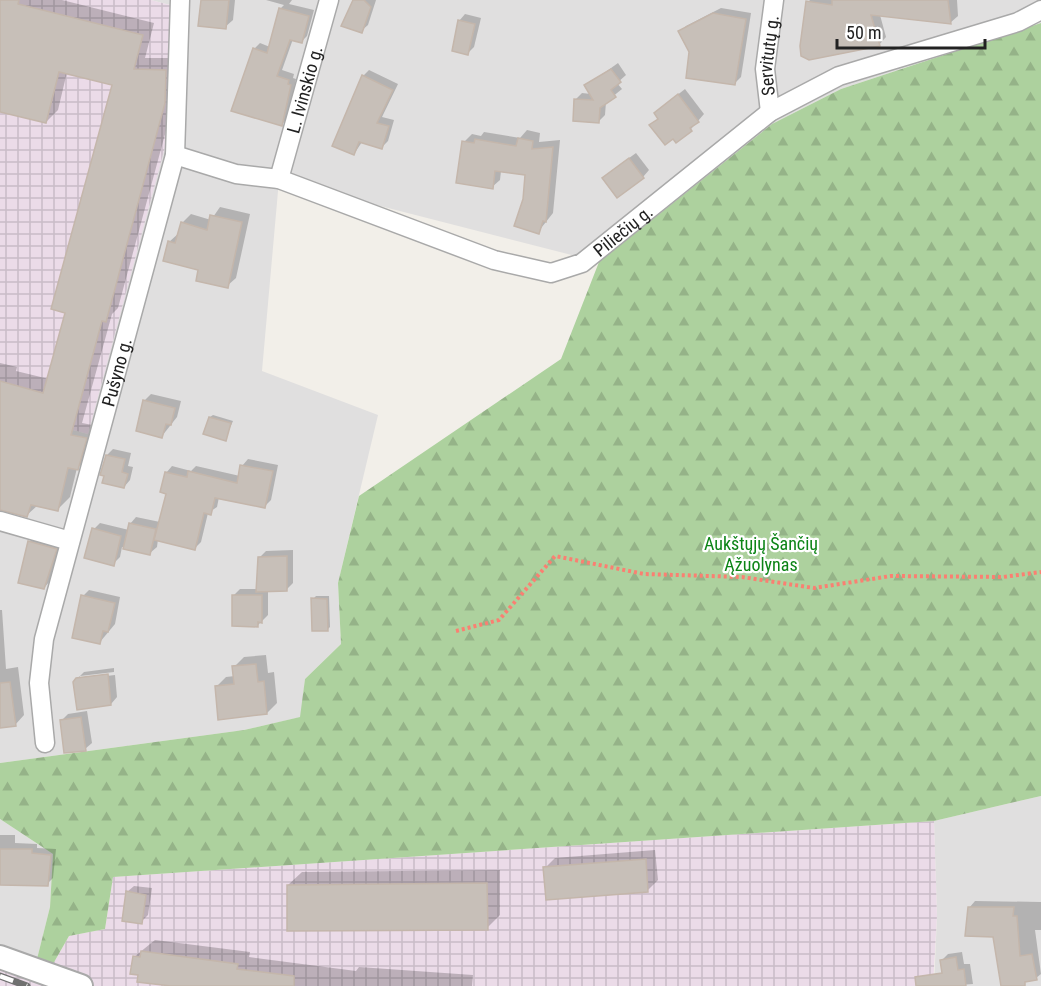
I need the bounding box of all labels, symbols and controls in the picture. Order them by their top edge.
scale bar [837,12,986,50]
street label: Servitutų g. [754,14,782,97]
text: 50 m [846,22,881,43]
street label: L. Ivinskio g. [282,43,326,136]
street label: Piliečių g. [589,200,656,260]
street label: Pušyno g. [97,336,135,409]
park label: Aukštųjų Šančių Ąžuolynas [704,533,818,575]

